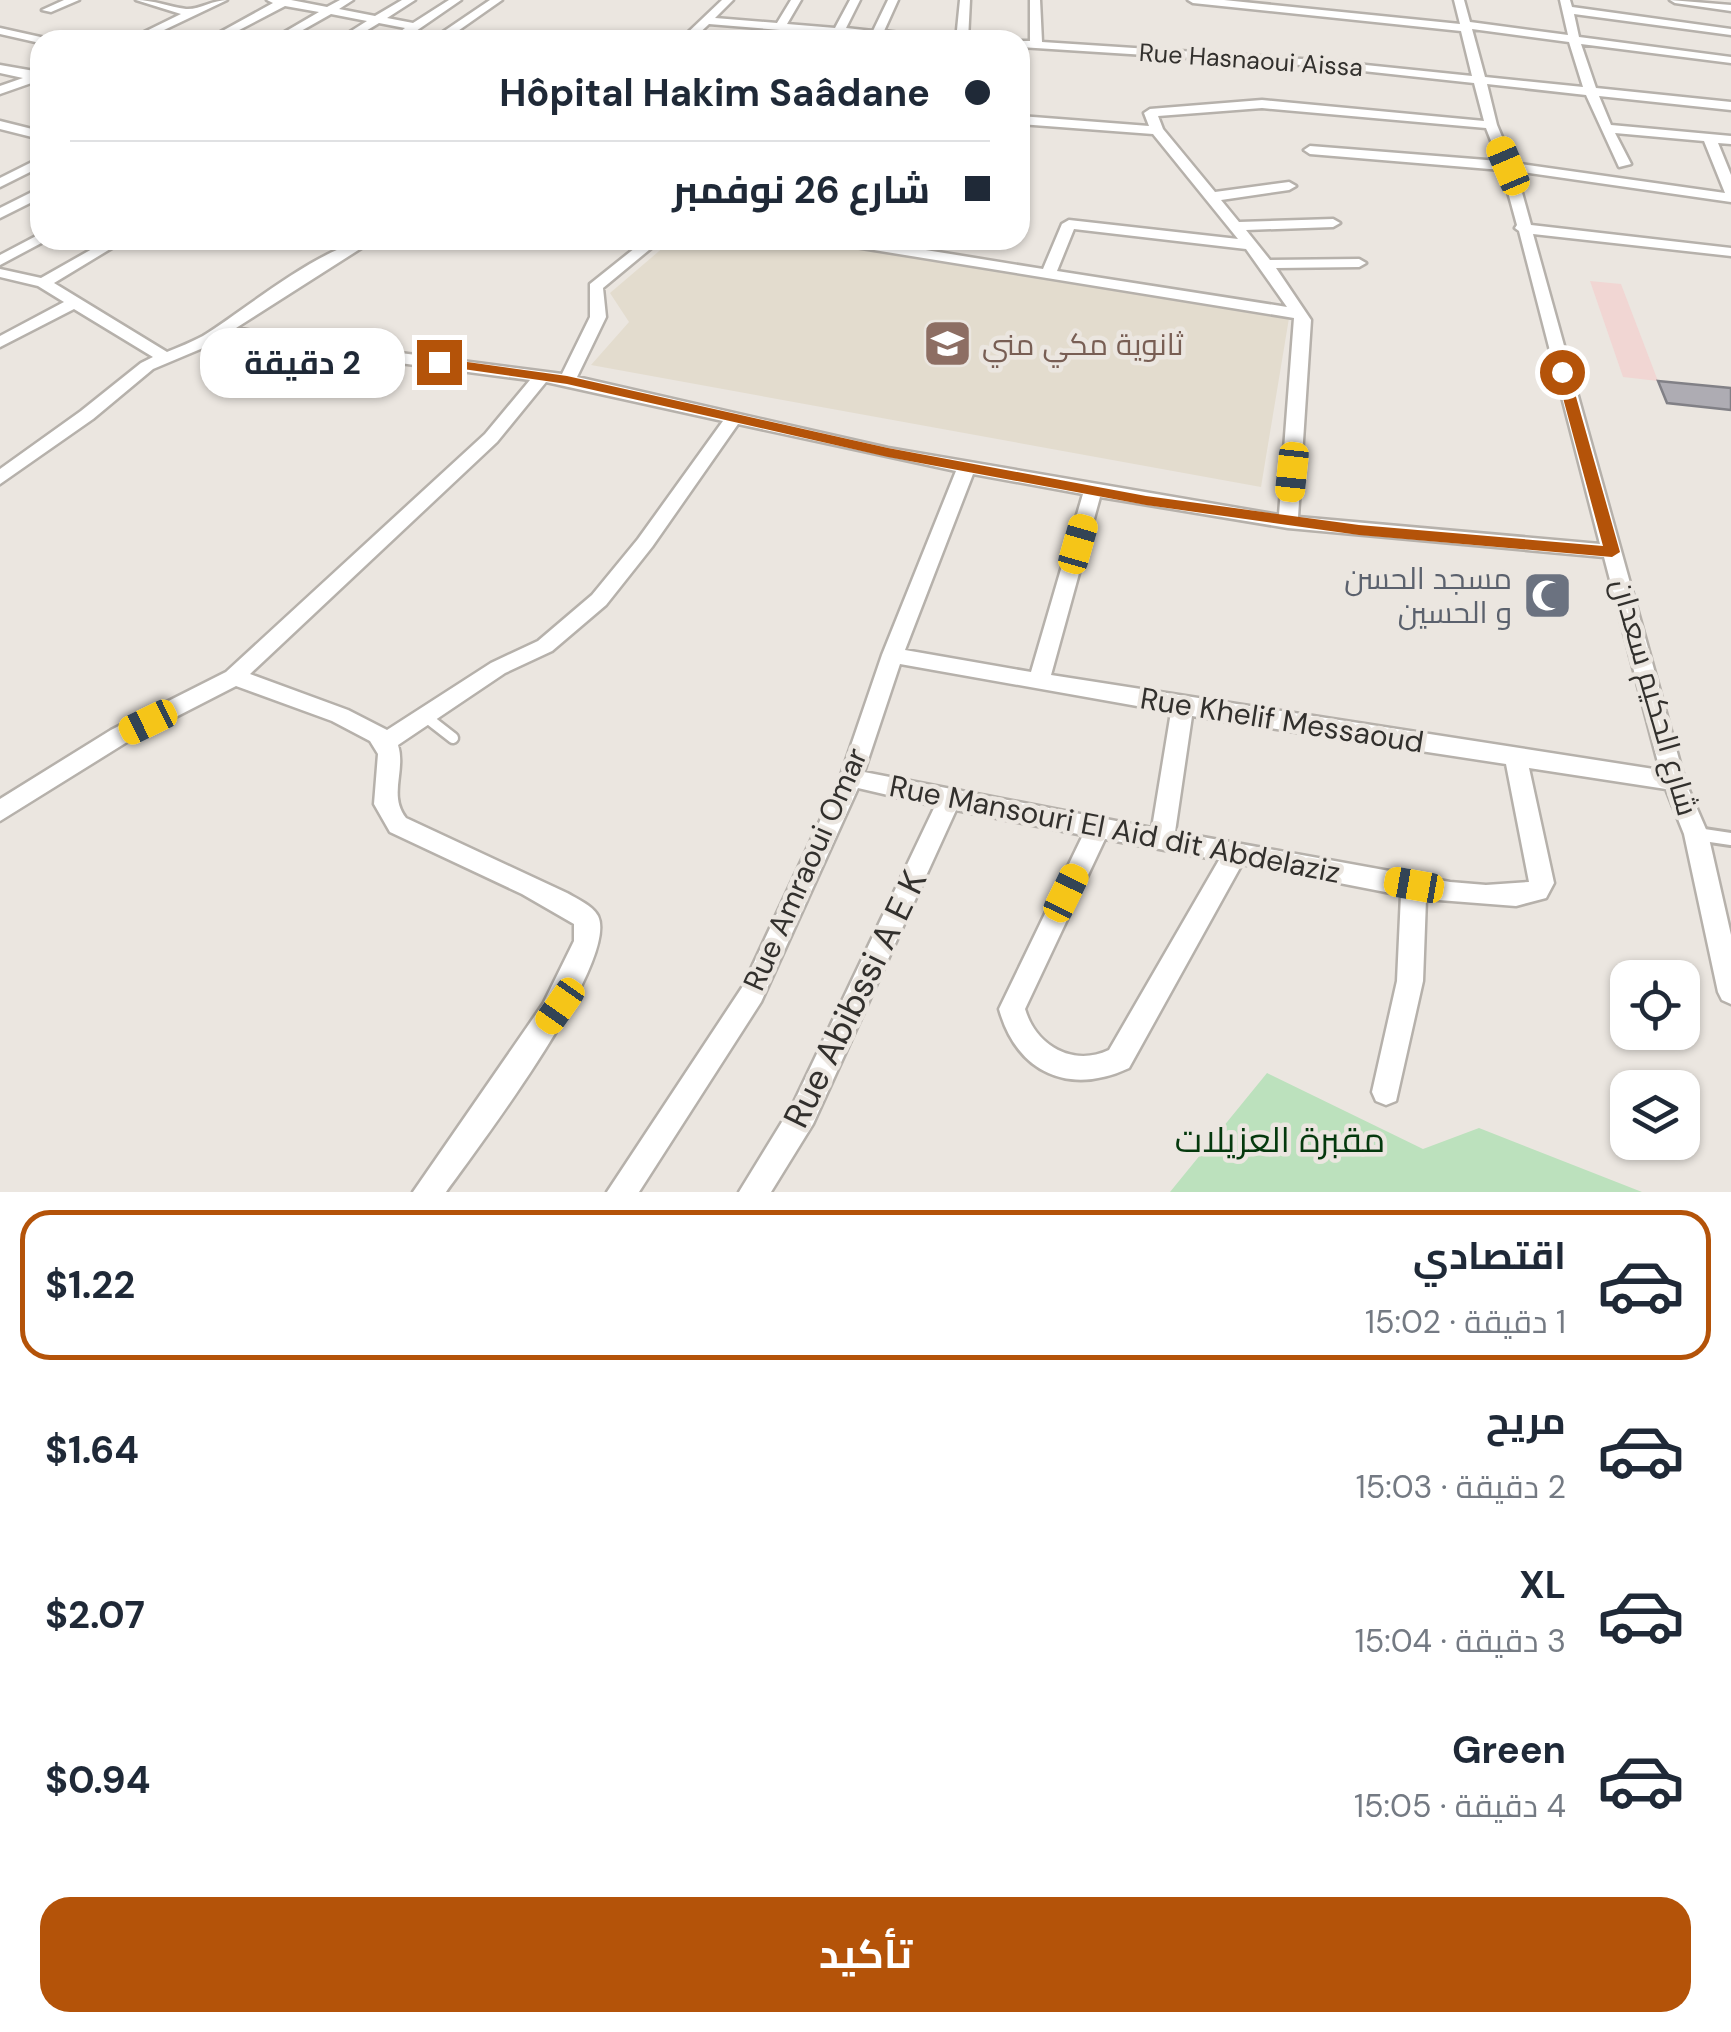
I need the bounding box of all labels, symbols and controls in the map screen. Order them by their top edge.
street label: Rue Hasnaoui Aissa [1138,36,1364,84]
text: Hôpital Hakim Saâdane [499,68,930,118]
car [1482,133,1534,199]
text: شارع 26 نوفمبر [672,165,930,215]
school or university icon: ثانوية مكي مني [921,318,973,370]
place label: ثانوية مكي مني [982,325,1184,368]
callout: 2 دقيقة [199,327,404,397]
route end [417,340,462,385]
text: 2 دقيقة [244,342,361,384]
route start [1540,350,1585,395]
car [1274,441,1310,503]
car [1055,511,1101,577]
place label: مسجد الحسن و الحسين [1344,559,1512,632]
mosque icon: مسجد الحسن و الحسين [1521,569,1573,621]
street label: شارع الحكيم سعدان [1602,574,1707,820]
street label: Rue Khelif Messaoud [1138,678,1426,762]
car [114,695,182,749]
street label: Rue Amraoui Omar [734,742,876,996]
street label: Rue Mansouri El Aid dit Abdelaziz [886,766,1344,892]
car [1039,859,1093,927]
street label: Rue Abibssi A E K [773,863,937,1135]
car [1382,865,1446,905]
map controls [1610,960,1700,1160]
button: locate [1610,960,1700,1050]
car [531,973,589,1039]
button: layers [1610,1070,1700,1160]
park label: مقبرة العزيلات [1175,1117,1385,1163]
text: اقتصادي [1413,1231,1566,1281]
icon: car [1596,1240,1686,1330]
text: $1.22 [45,1260,135,1310]
text: 1 دقيقة · 15:02 [1365,1301,1566,1343]
text: مريح [1486,1396,1566,1446]
icon: car [1596,1405,1686,1495]
text: $1.64 [45,1425,139,1475]
text: 2 دقيقة · 15:03 [1356,1466,1566,1508]
text: XL [1519,1560,1566,1610]
icon: car [1596,1570,1686,1660]
text: $2.07 [45,1590,145,1640]
text: 3 دقيقة · 15:04 [1355,1620,1566,1662]
text: Green [1452,1725,1566,1775]
icon: car [1596,1735,1686,1825]
text: $0.94 [45,1755,150,1805]
text: 4 دقيقة · 15:05 [1354,1785,1566,1827]
button: تأكيد [40,1897,1691,2012]

